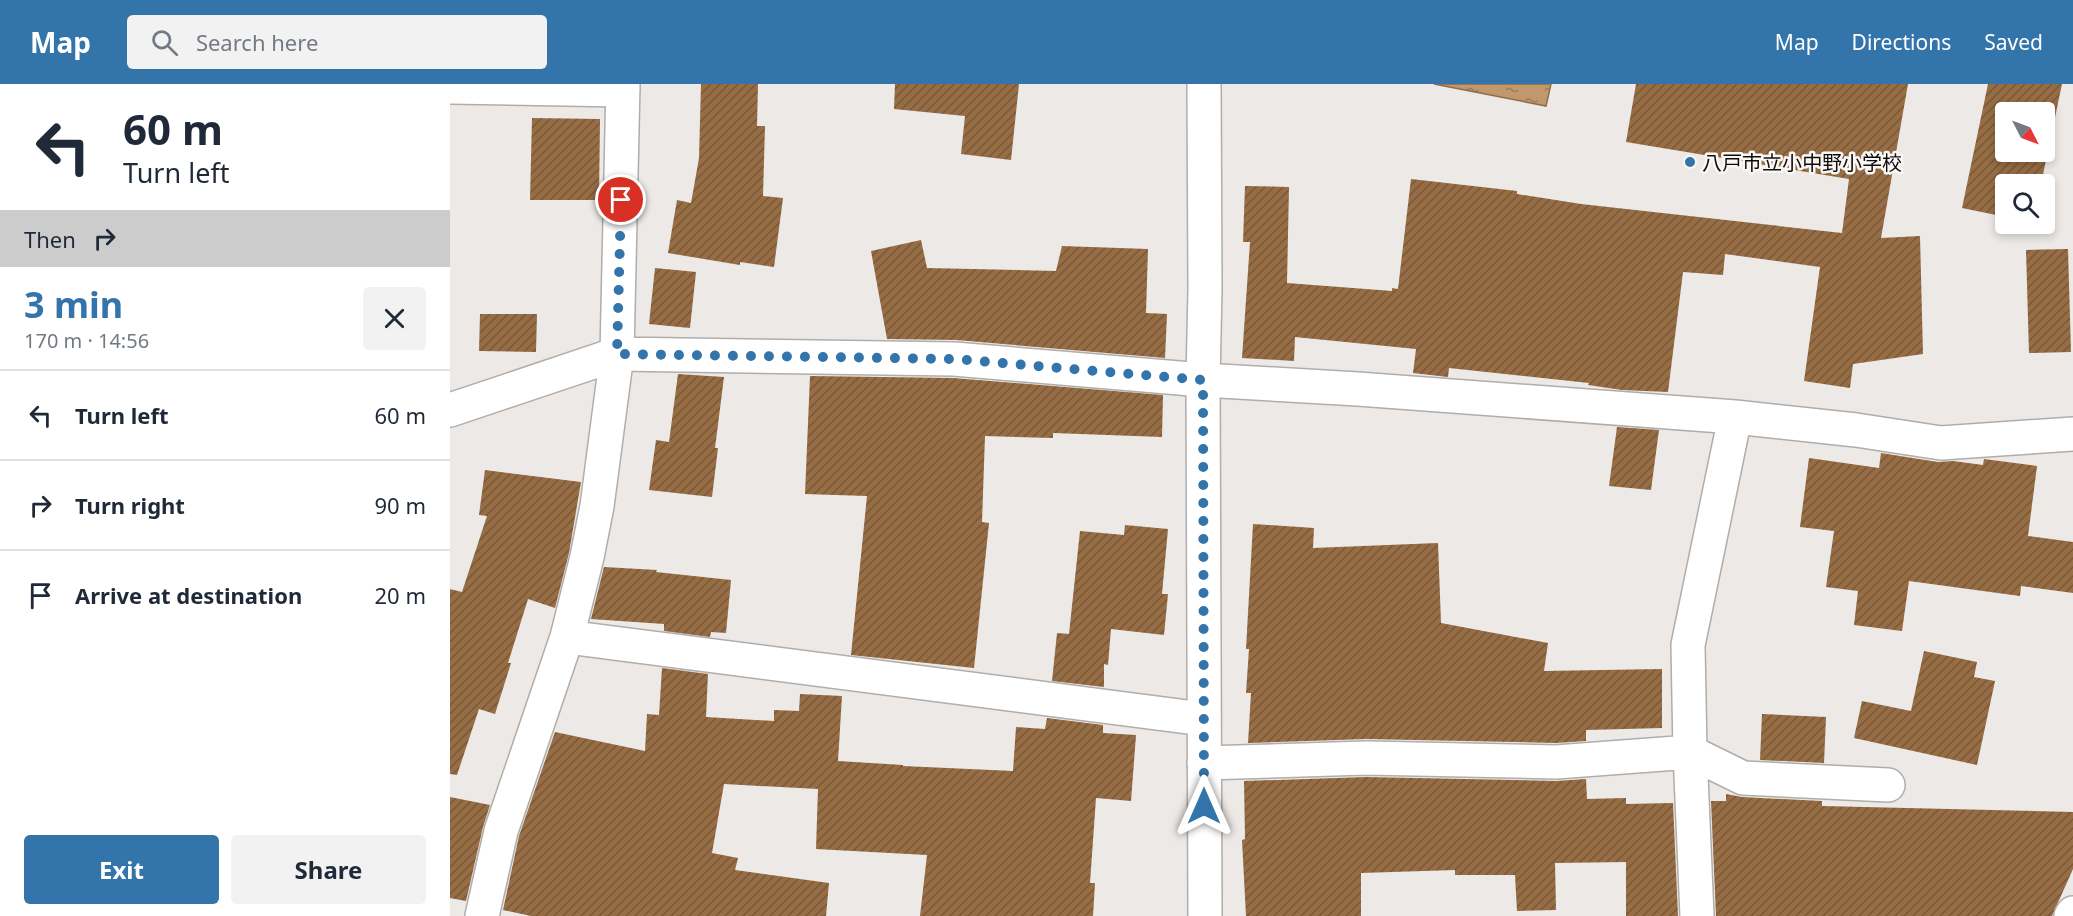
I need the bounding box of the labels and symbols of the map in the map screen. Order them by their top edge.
north arrow [1995,102,2055,162]
place label: 八戸市立小中野小学校 [1702,149,1902,176]
marker: 八戸市立小中野小学校 [1683,155,1697,169]
pin [595,174,646,225]
position arrow [1172,774,1236,838]

